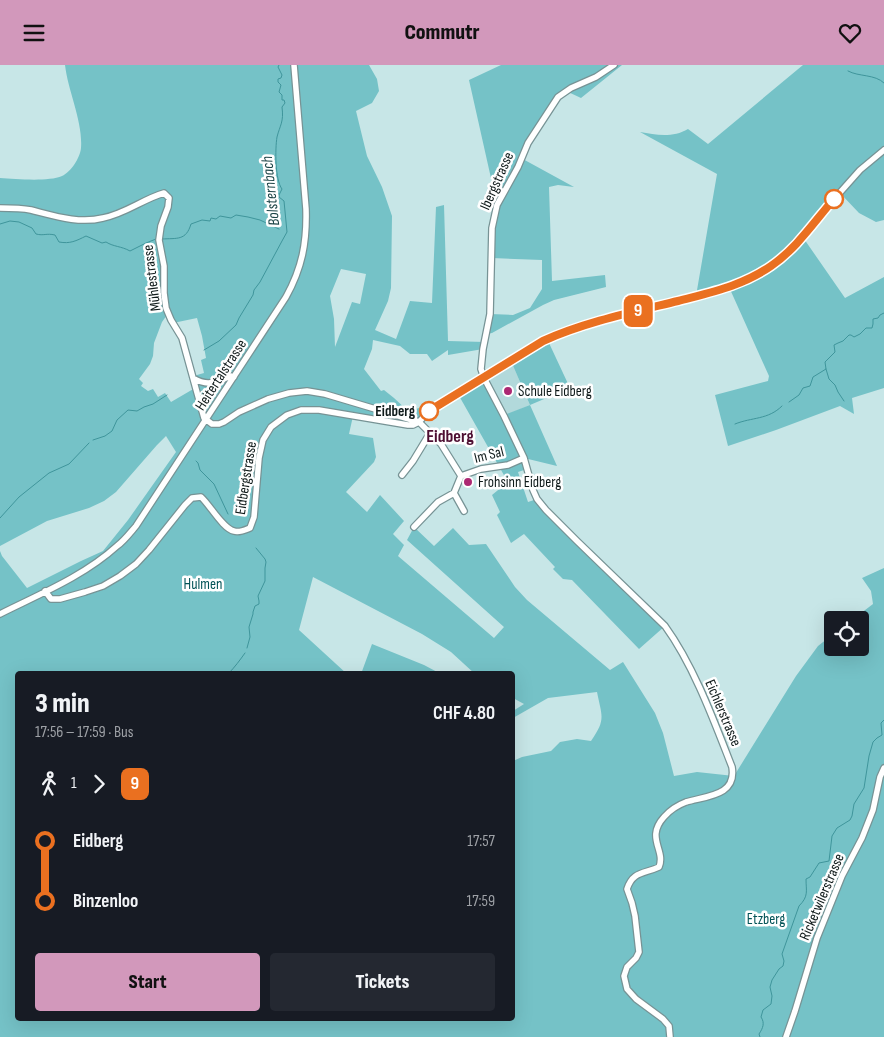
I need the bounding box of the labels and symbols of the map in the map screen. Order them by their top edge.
street label: Ibergstrasse [476,149,518,213]
water label: Bolsternbach [258,155,284,227]
unlabelled marker [824,189,844,209]
street label: Mühlestrasse [138,244,166,312]
line badge: 9 [622,295,654,327]
street label: Heitertalstrasse [191,336,251,414]
place label: Schule Eidberg [518,382,592,401]
marker: Schule Eidberg [502,385,514,397]
marker: Eidberg [419,401,439,421]
place label: Eidberg [375,402,416,421]
district label: Eidberg [426,426,474,447]
street label: Eidbergstrasse [231,440,261,516]
street label: Im Sal [472,442,506,468]
place label: Frohsinn Eidberg [478,473,561,492]
marker: Frohsinn Eidberg [462,476,474,488]
park label: Hulmen [184,575,222,594]
street label: Eichlerstrasse [700,677,746,749]
street label: Ricketwilerstrasse [795,851,849,943]
park label: Etzberg [747,910,785,929]

